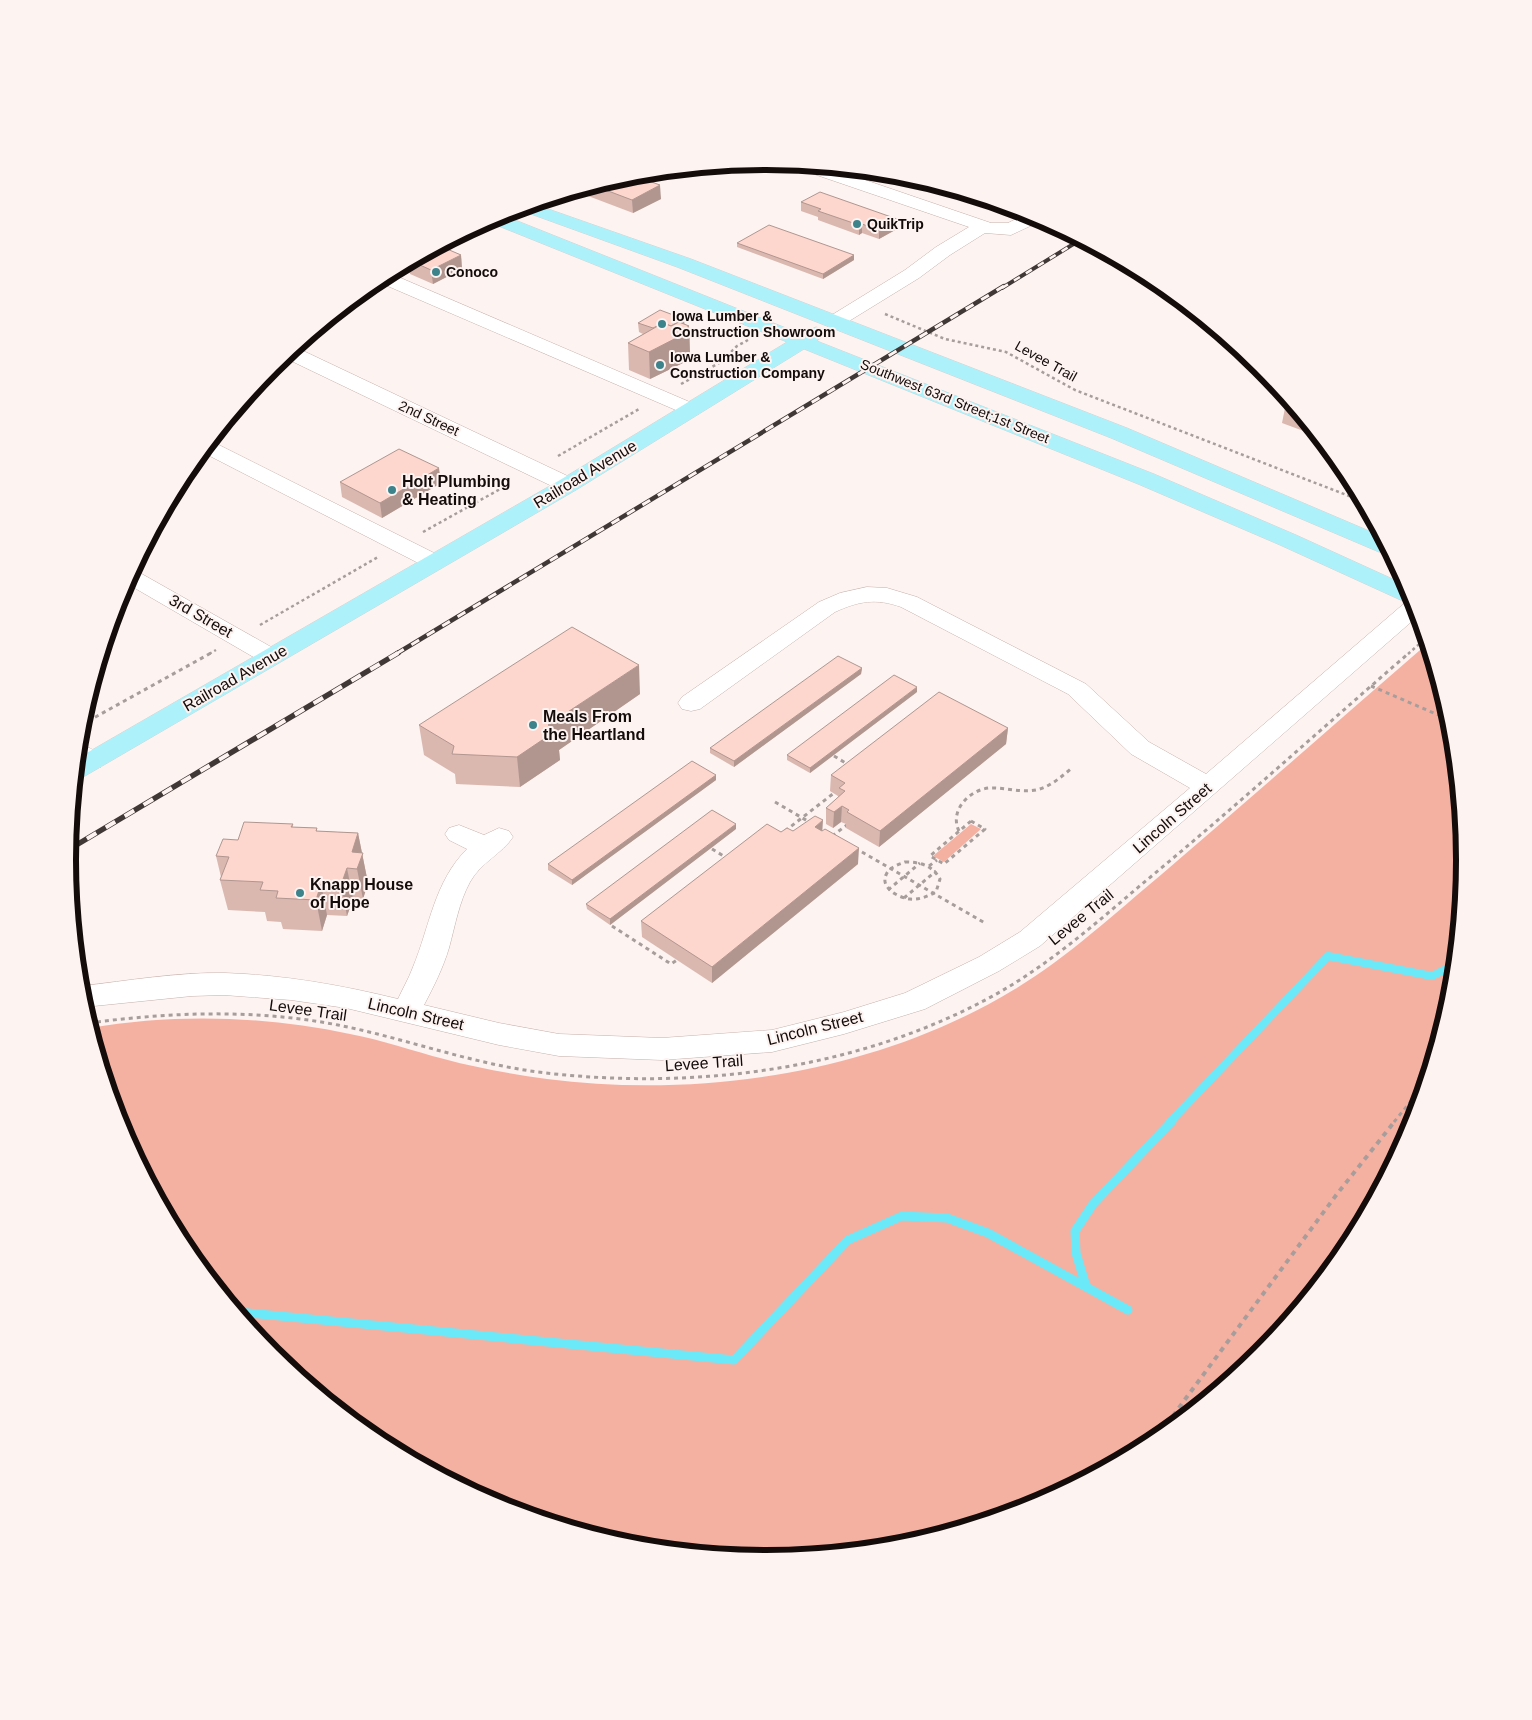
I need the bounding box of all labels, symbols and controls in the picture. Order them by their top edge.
place label: QuikTrip [867,216,924,232]
marker: QuikTrip [851,218,863,230]
place label: Conoco [446,264,498,280]
marker: Conoco [430,266,442,278]
place label: Iowa Lumber & Construction Showroom [672,308,835,340]
marker: Iowa Lumber & Construction Showroom [656,318,668,330]
street label: Levee Trail [1012,337,1080,385]
place label: Iowa Lumber & Construction Company [670,349,825,381]
street label: Southwest 63rd Street;1st Street [858,356,1052,446]
marker: Iowa Lumber & Construction Company [654,359,666,371]
street label: 2nd Street [396,397,462,439]
street label: Railroad Avenue [530,436,640,511]
place label: Holt Plumbing & Heating [402,473,510,508]
marker: Holt Plumbing & Heating [386,484,398,496]
street label: 3rd Street [166,591,236,641]
street label: Railroad Avenue [180,641,290,715]
place label: Meals From the Heartland [543,708,645,743]
marker: Meals From the Heartland [527,719,539,731]
street label: Lincoln Street [1130,779,1215,857]
place label: Knapp House of Hope [310,876,413,911]
street label: Levee Trail [1045,886,1117,948]
marker: Knapp House of Hope [294,887,306,899]
street label: Lincoln Street [366,995,466,1033]
street label: Levee Trail [268,996,348,1024]
street label: Lincoln Street [765,1008,865,1048]
street label: Levee Trail [664,1052,744,1074]

